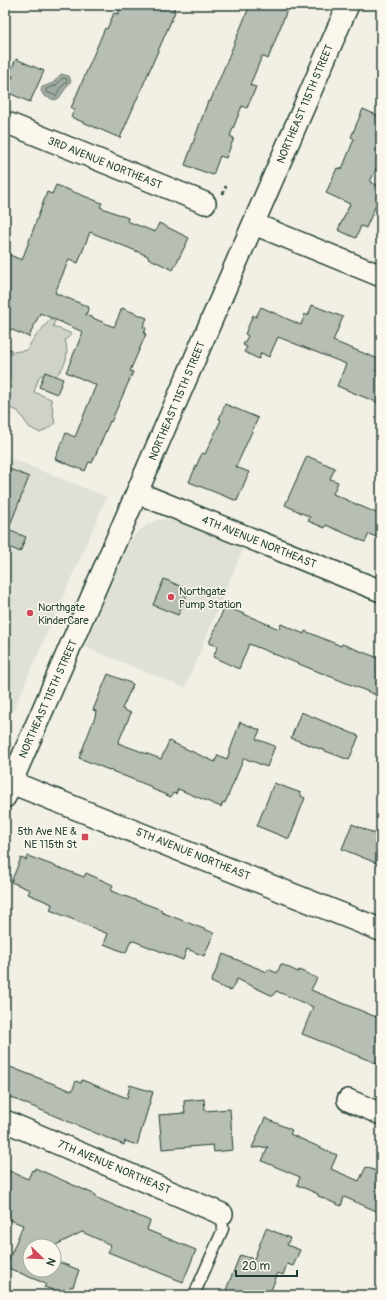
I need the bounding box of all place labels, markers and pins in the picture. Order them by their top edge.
place label: Northgate Pump Station [179,585,242,611]
marker: Northgate Pump Station [166,592,176,602]
place label: Northgate KinderCare [38,601,89,627]
marker: Northgate KinderCare [25,608,35,618]
place label: 5th Ave NE & NE 115th St [17,825,78,851]
marker: 5th Ave NE & NE 115th St [80,832,90,842]

